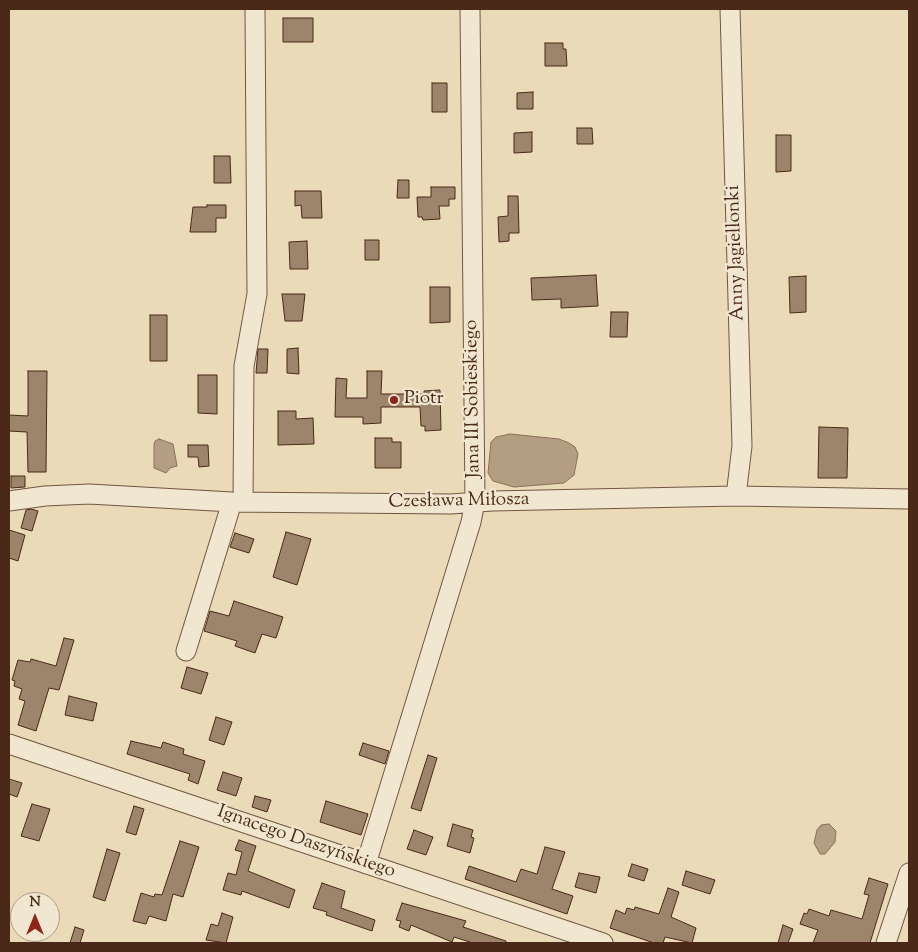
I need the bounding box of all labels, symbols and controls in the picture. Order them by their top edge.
street label: Anny Jagiellonki [723,185,751,321]
street label: Jana III Sobieskiego [461,319,487,479]
place label: Piotr [404,389,444,411]
marker: Piotr [388,394,400,406]
street label: Czesława Miłosza [388,489,530,515]
street label: Ignacego Daszyńskiego [214,802,398,884]
north arrow [10,892,60,942]
text: N [29,893,41,913]

